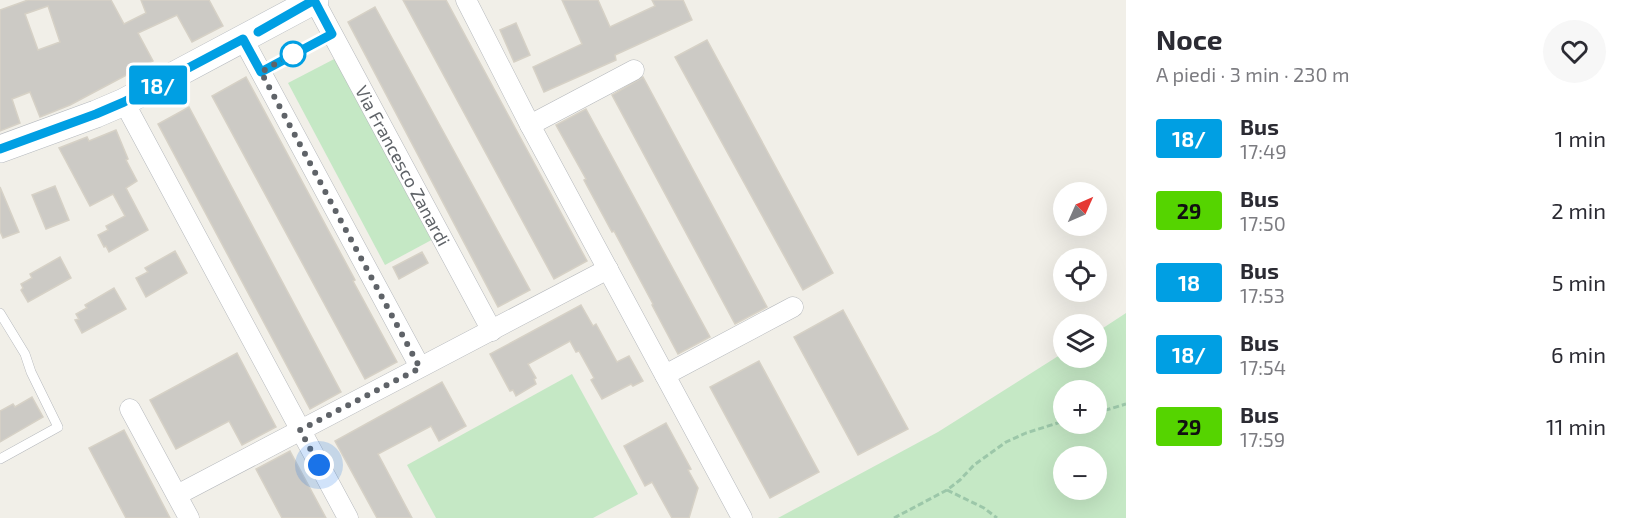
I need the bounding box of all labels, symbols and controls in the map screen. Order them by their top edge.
button: heart [1543,20,1606,83]
text: Noce [1156,22,1223,56]
unlabelled marker [280,41,306,67]
text: A piedi · 3 min · 230 m [1156,62,1350,86]
line badge: 18/ [124,66,192,104]
text: 18/ [141,73,175,98]
street label: Via Francesco Zanardi [351,82,455,250]
text: Bus [1240,113,1279,139]
text: 1 min [1555,125,1606,151]
text: 18/ [1172,126,1206,151]
text: 17:49 [1240,139,1287,163]
north arrow [1053,182,1107,236]
map controls [1053,182,1107,500]
text: Bus [1240,185,1279,211]
text: 2 min [1551,197,1606,223]
text: 29 [1177,198,1201,223]
text: 17:50 [1240,211,1286,235]
button: locate [1053,248,1107,302]
text: Bus [1240,257,1279,283]
text: 5 min [1552,269,1606,295]
text: 18 [1178,270,1200,295]
text: 17:53 [1240,283,1285,307]
button: layers [1053,314,1107,368]
text: Bus [1240,329,1279,355]
text: 6 min [1551,341,1606,367]
text: 18/ [1172,342,1206,367]
text: 17:54 [1240,355,1286,379]
button: + [1053,380,1107,434]
text: Bus [1240,401,1279,427]
text: 11 min [1546,413,1606,439]
text: 29 [1177,414,1201,439]
text: 17:59 [1240,427,1285,451]
button: − [1053,446,1107,500]
your location [304,450,334,480]

